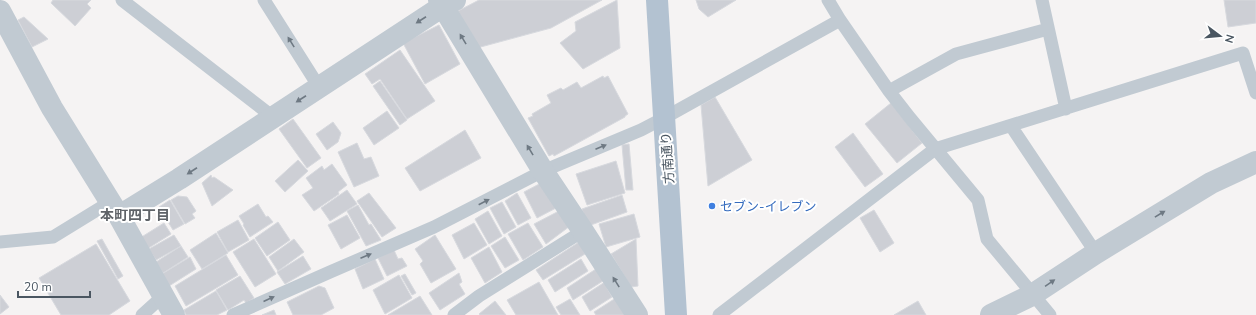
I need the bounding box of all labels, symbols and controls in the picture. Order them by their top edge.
one-way arrow [416,16,426,24]
north arrow [1200,16,1240,56]
one-way arrow [459,33,466,45]
text: N [1221,33,1237,45]
one-way arrow [287,36,294,48]
one-way arrow [296,95,306,103]
street label: 方南通り [657,131,679,185]
one-way arrow [596,143,608,149]
one-way arrow [527,144,534,156]
one-way arrow [186,167,198,174]
place label: セブン-イレブン [720,198,817,216]
one-way arrow [478,199,489,205]
marker: セブン-イレブン [707,201,717,211]
district label: 本町四丁目 [100,206,170,225]
one-way arrow [1155,210,1165,218]
one-way arrow [360,253,372,259]
scale bar [18,273,90,299]
one-way arrow [612,277,620,287]
text: 20 m [24,279,52,295]
one-way arrow [1045,279,1055,287]
one-way arrow [263,296,274,302]

